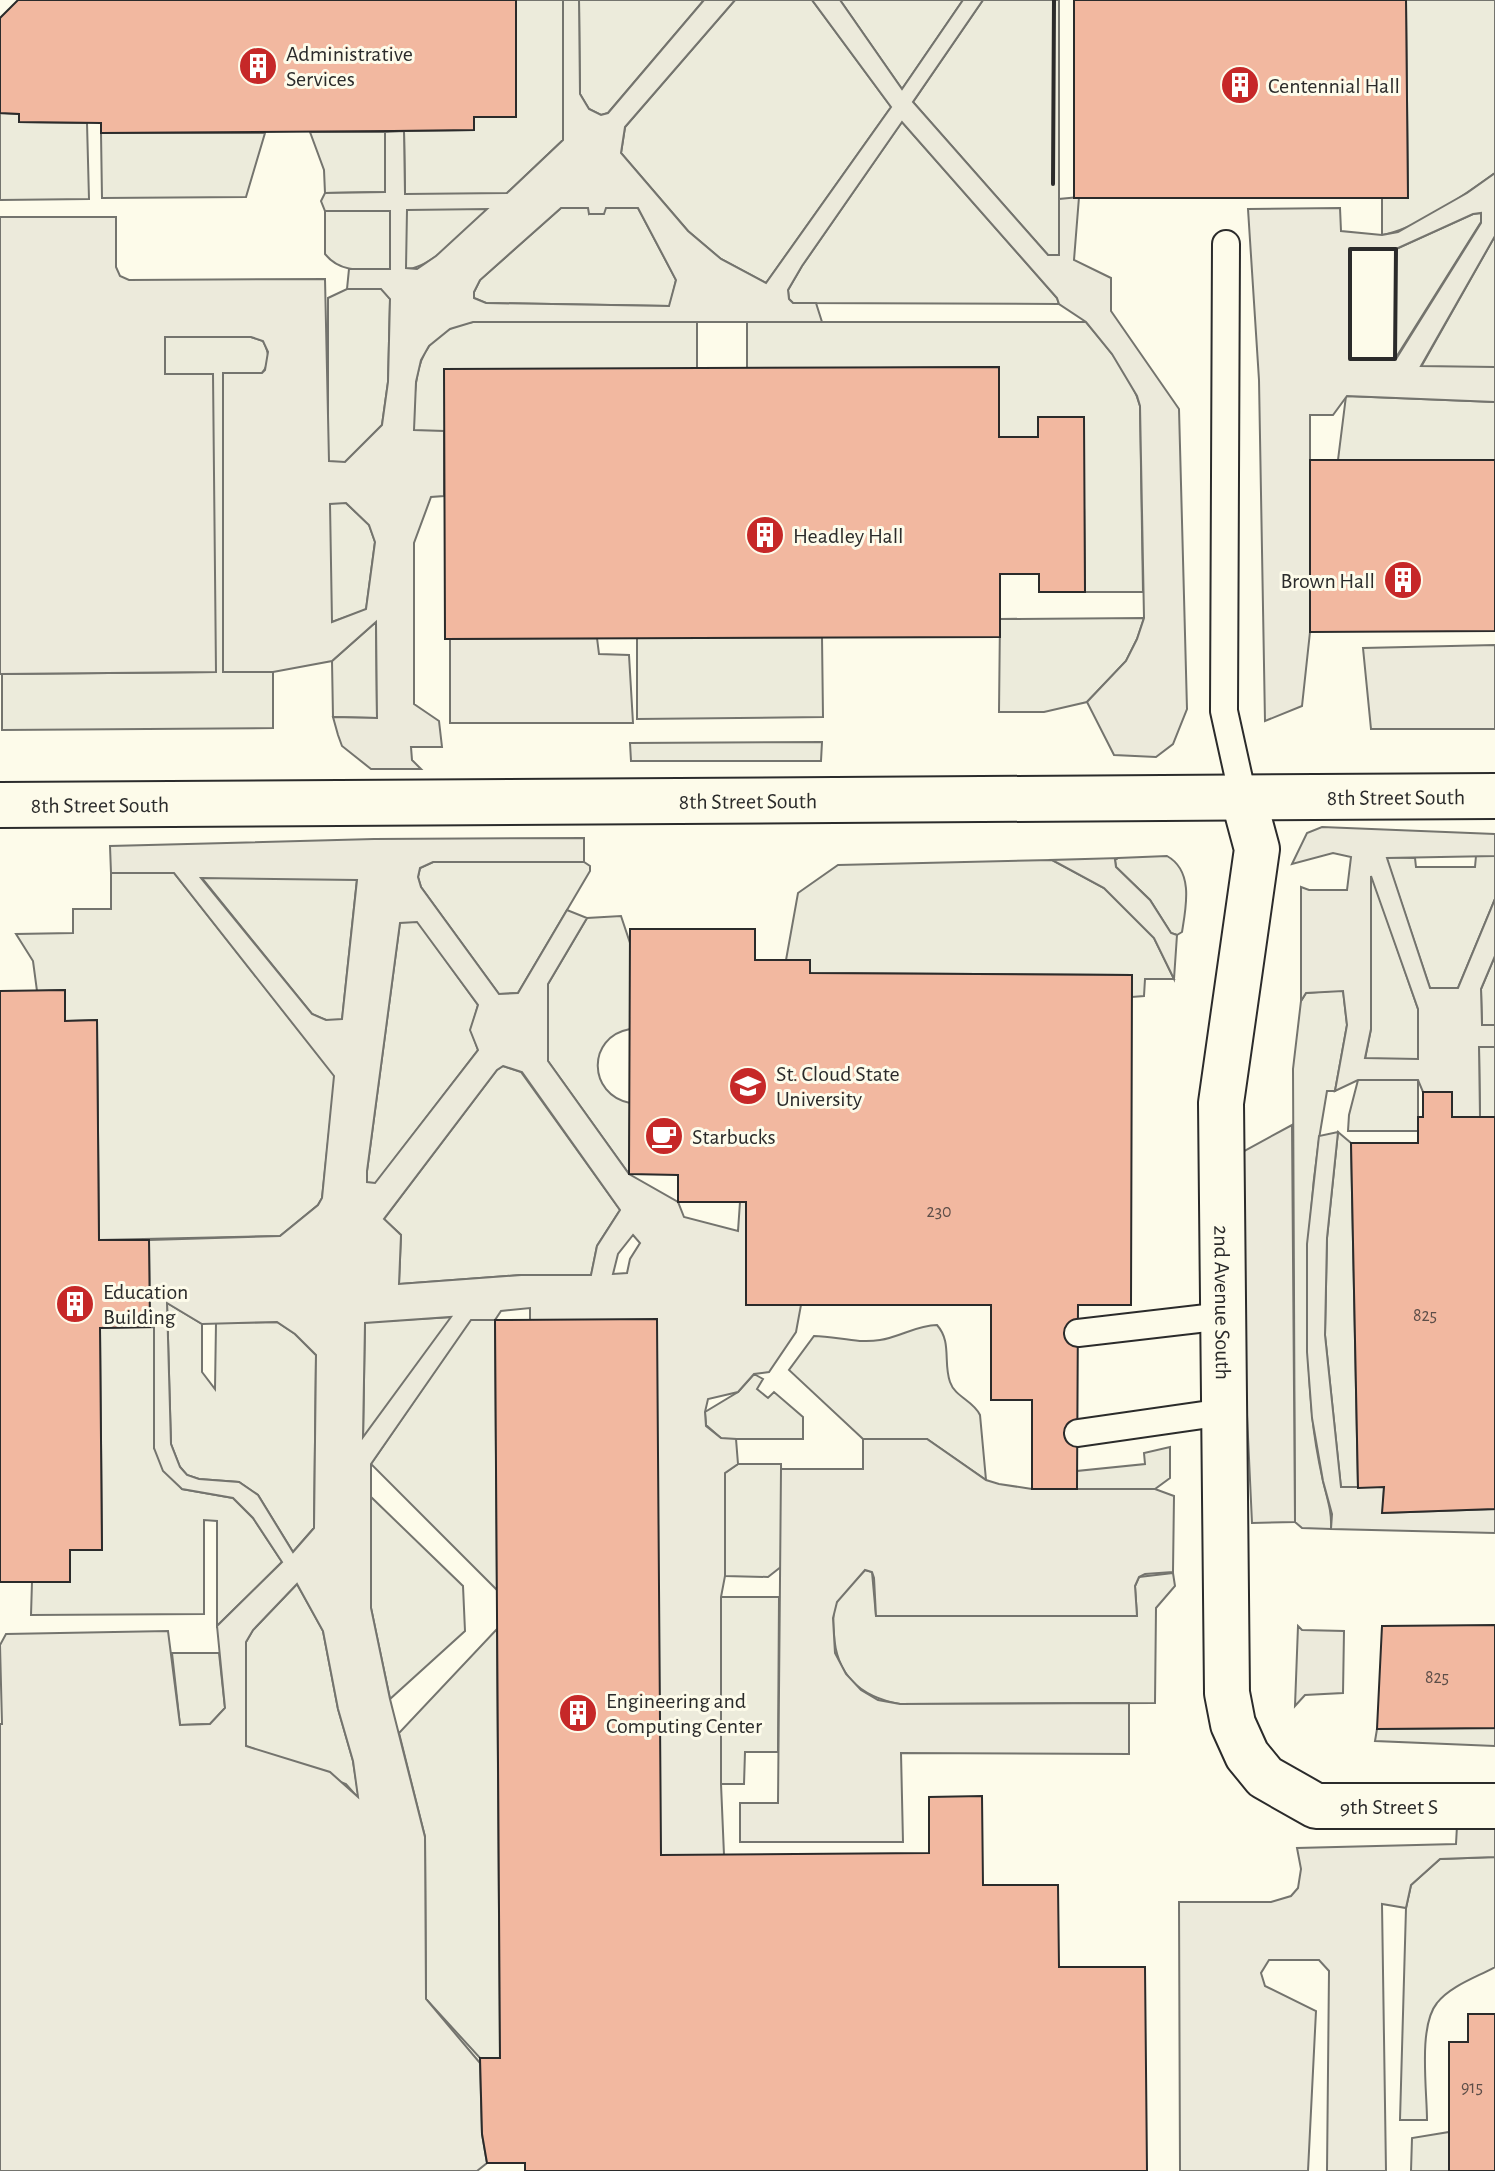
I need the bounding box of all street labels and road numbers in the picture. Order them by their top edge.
street label: 8th Street South [1327,786,1465,809]
street label: 8th Street South [679,790,817,813]
street label: 8th Street South [31,794,169,817]
street label: 2nd Avenue South [1210,1225,1234,1380]
street label: 9th Street S [1340,1796,1438,1818]

